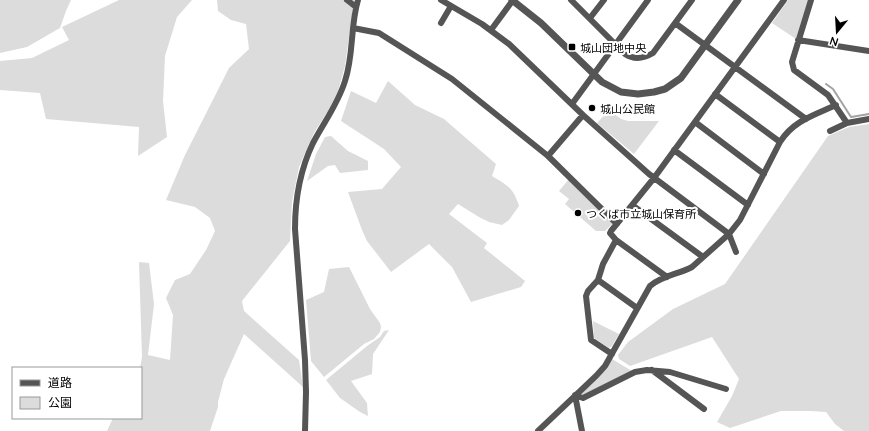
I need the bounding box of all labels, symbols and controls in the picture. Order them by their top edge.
north arrow [817,12,857,52]
text: N [828,34,840,49]
place label: 城山団地中央 [580,41,647,54]
marker: 城山団地中央 [567,42,577,52]
place label: 城山公民館 [600,102,655,115]
marker: 城山公民館 [587,103,597,113]
place label: つくば市立城山保育所 [586,207,697,220]
marker: つくば市立城山保育所 [573,208,583,218]
legend [12,367,142,419]
text: 道路 [48,375,72,390]
text: 公園 [48,395,72,410]

